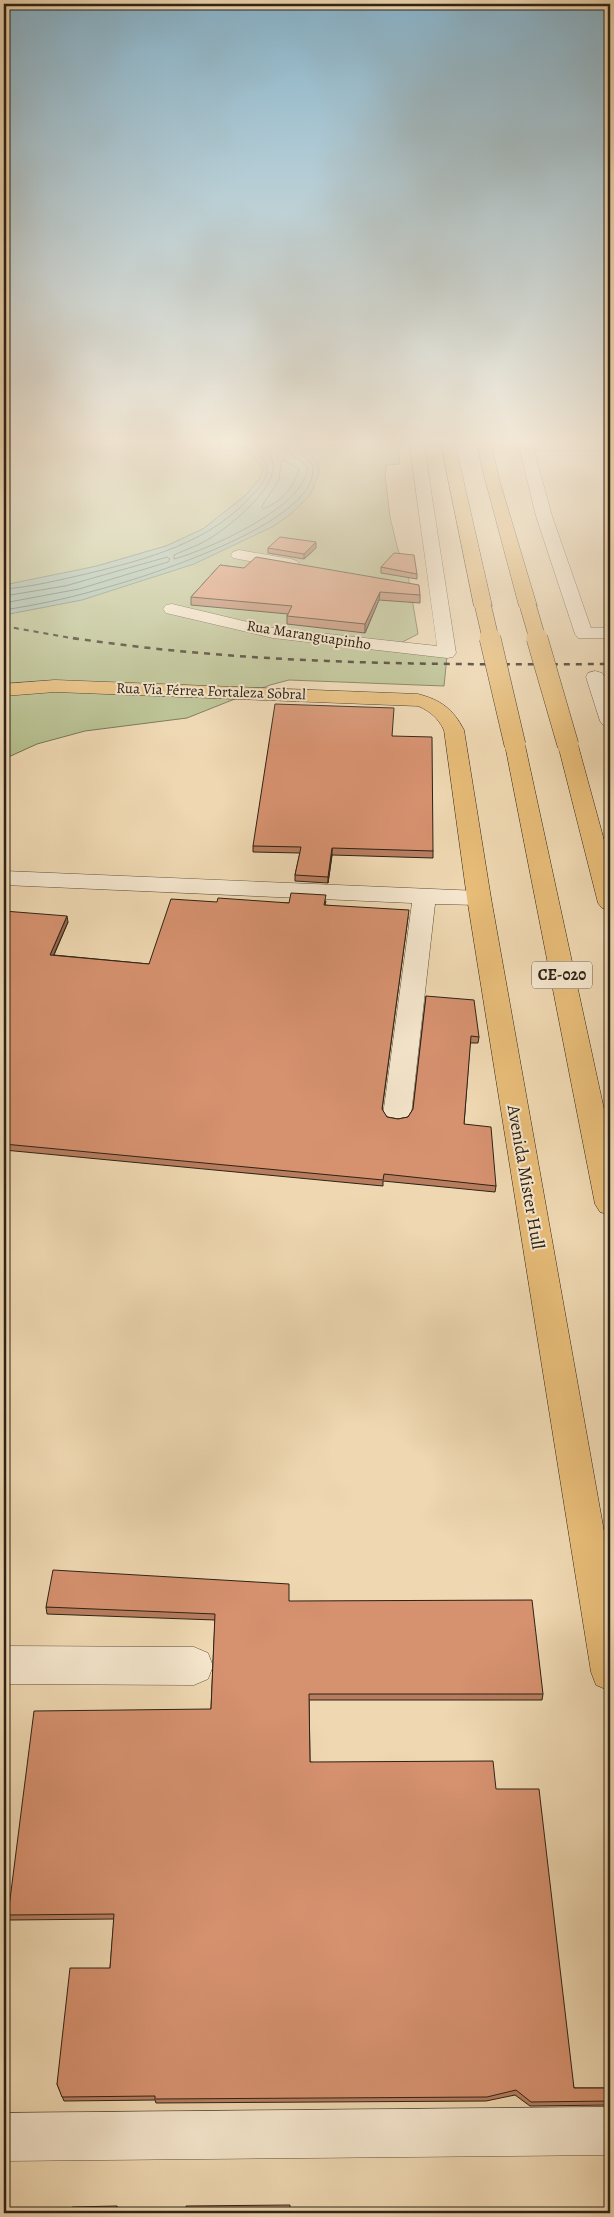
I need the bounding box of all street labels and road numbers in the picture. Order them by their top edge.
street label: Rua Maranguapinho [245,615,373,655]
street label: Rua Via Férrea Fortaleza Sobral [116,678,306,704]
road number: CE-020 [532,962,592,988]
street label: Avenida Mister Hull [501,1102,551,1252]

